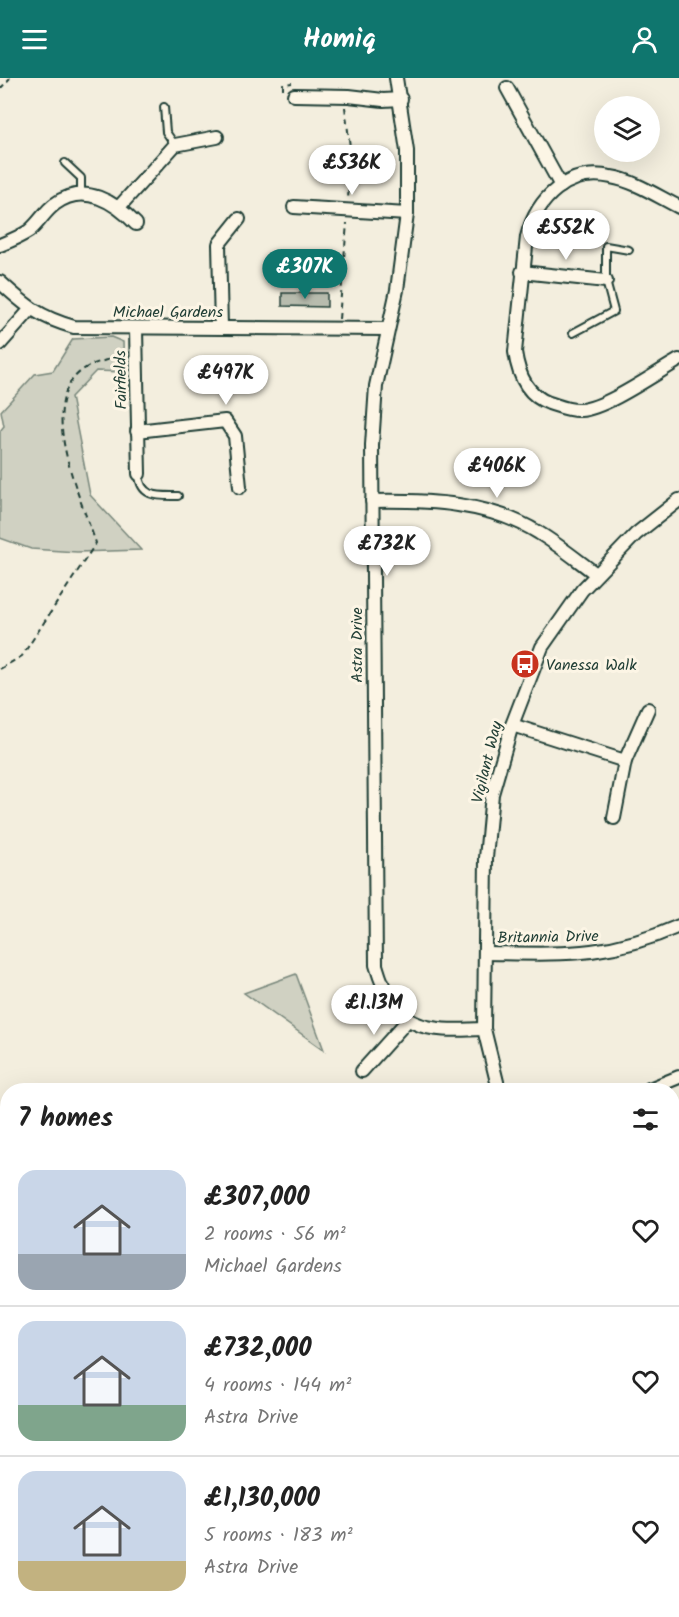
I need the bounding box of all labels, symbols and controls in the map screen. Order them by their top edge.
text: Homiq [303,18,376,61]
icon: menu [18,23,51,56]
icon: person [628,23,661,56]
map controls [594,96,660,162]
button: layers [594,96,660,162]
pin: £536K [310,145,394,196]
text: £536K [323,148,381,180]
pin: £552K [524,210,608,261]
text: £552K [537,213,595,245]
pin: £307K [263,249,347,300]
text: £307K [276,252,334,284]
street label: Michael Gardens [113,300,223,325]
street label: Fairfields [108,350,135,410]
pin: £497K [184,355,268,406]
text: £497K [197,358,255,390]
pin: £406K [455,448,539,499]
text: £406K [468,451,526,483]
pin: £732K [345,526,429,577]
text: £732K [358,529,416,561]
street label: Astra Drive [345,607,370,683]
bus stop icon: Vanessa Walk [509,648,541,680]
place label: Vanessa Walk [546,653,637,678]
street label: Vigilant Way [465,718,510,806]
street label: Britannia Drive [497,924,599,951]
pin: £1.13M [325,985,423,1036]
text: £1.13M [345,988,403,1020]
text: 7 homes [18,1098,113,1140]
icon: filters [629,1103,662,1136]
text: £307,000 [204,1177,310,1219]
icon: home [66,1194,138,1266]
icon: heart [629,1214,662,1247]
text: 2 rooms · 56 m² [204,1219,346,1251]
text: Michael Gardens [204,1251,342,1283]
text: £732,000 [204,1328,312,1370]
icon: home [66,1345,138,1417]
icon: heart [629,1365,662,1398]
text: 4 rooms · 144 m² [204,1370,351,1402]
text: Astra Drive [204,1402,298,1434]
text: £1,130,000 [204,1478,320,1520]
icon: home [66,1495,138,1567]
icon: heart [629,1515,662,1548]
text: 5 rooms · 183 m² [204,1520,353,1552]
text: Astra Drive [204,1552,298,1584]

